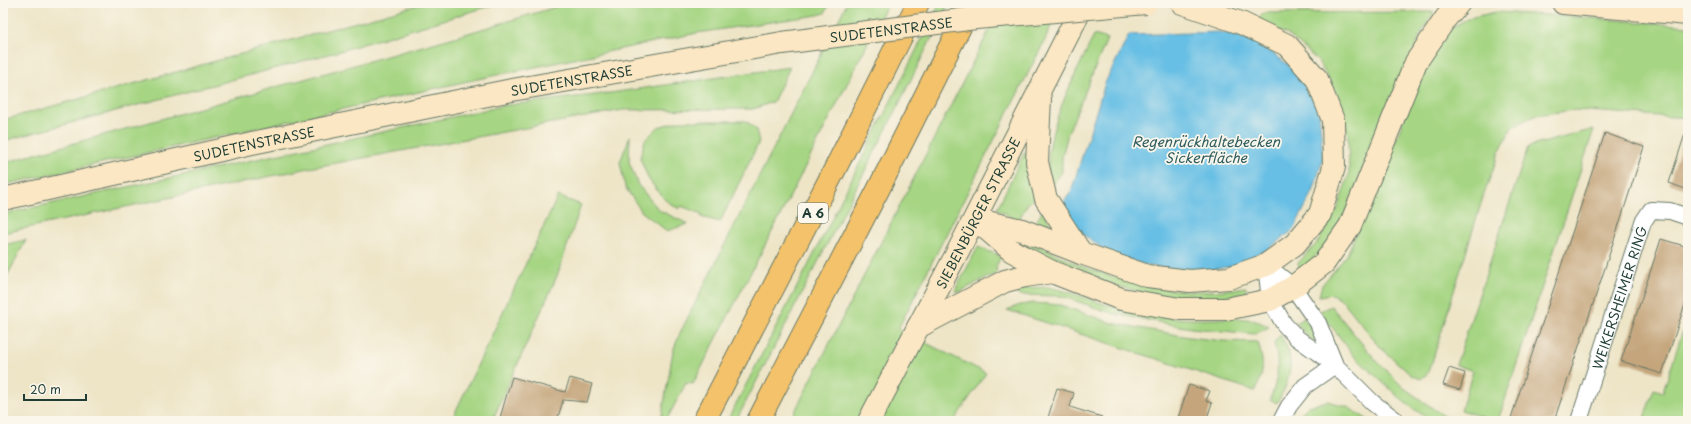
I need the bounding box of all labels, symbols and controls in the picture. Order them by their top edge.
street label: SUDETENSTRASSE [828,12,954,46]
street label: SUDETENSTRASSE [509,60,634,100]
street label: SUDETENSTRASSE [191,121,316,165]
water label: Regenrückhaltebecken Sickerfläche [1132,131,1281,168]
street label: SIEBENBÜRGER STRASSE [931,133,1024,292]
road number: A 6 [798,203,828,223]
street label: WEIKERSHEIMER RING [1587,223,1651,372]
scale bar [24,376,86,402]
text: 20 m [30,380,61,398]

